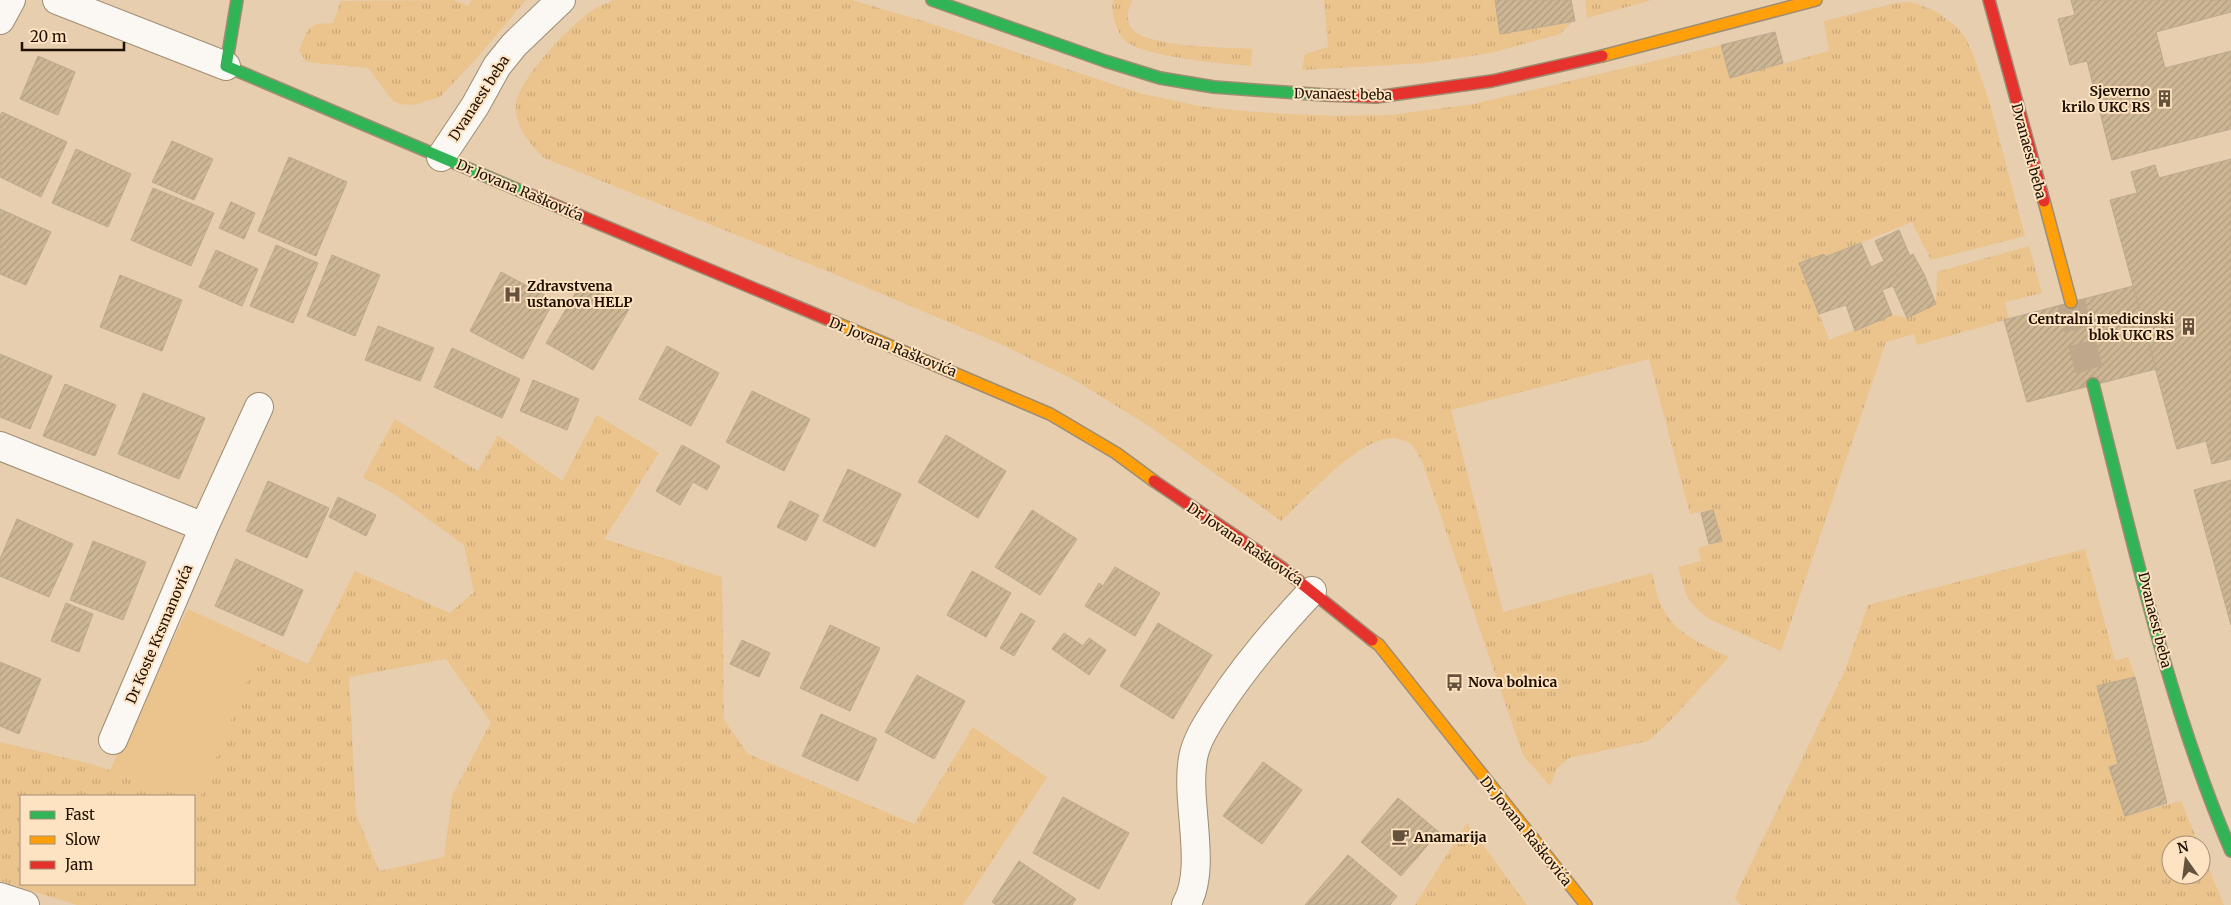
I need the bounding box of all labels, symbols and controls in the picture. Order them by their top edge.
scale bar [22,20,125,52]
text: 20 m [30,27,67,46]
street label: Dvanaest beba [445,52,514,144]
place label: Sjeverno krilo UKC RS [2062,82,2151,116]
street label: Dvanaest beba [1294,84,1393,104]
building icon: Sjeverno krilo UKC RS [2154,89,2174,109]
street label: Dvanaest beba [2008,101,2051,201]
street label: Dr Jovana Raškovića [454,155,587,225]
place label: Zdravstvena ustanova HELP [527,277,632,311]
hospital icon: Zdravstvena ustanova HELP [503,284,523,304]
place label: Centralni medicinski blok UKC RS [2028,310,2175,344]
street label: Dr Jovana Raškovića [826,313,960,381]
building icon: Centralni medicinski blok UKC RS [2178,317,2198,337]
street label: Dr Jovana Raškovića [1183,498,1307,590]
street label: Dr Koste Krsmanovića [122,561,197,706]
street label: Dvanaest beba [2134,570,2176,670]
bus stop icon: Nova bolnica [1444,672,1464,692]
place label: Nova bolnica [1468,673,1557,691]
street label: Dr Jovana Raškovića [1476,772,1576,890]
legend [20,795,195,885]
text: Fast [65,805,95,824]
cafe icon: Anamarija [1390,827,1410,847]
place label: Anamarija [1413,828,1487,846]
text: Slow [65,830,100,849]
north arrow [2161,835,2211,885]
text: N [2175,837,2190,857]
text: Jam [64,855,93,874]

